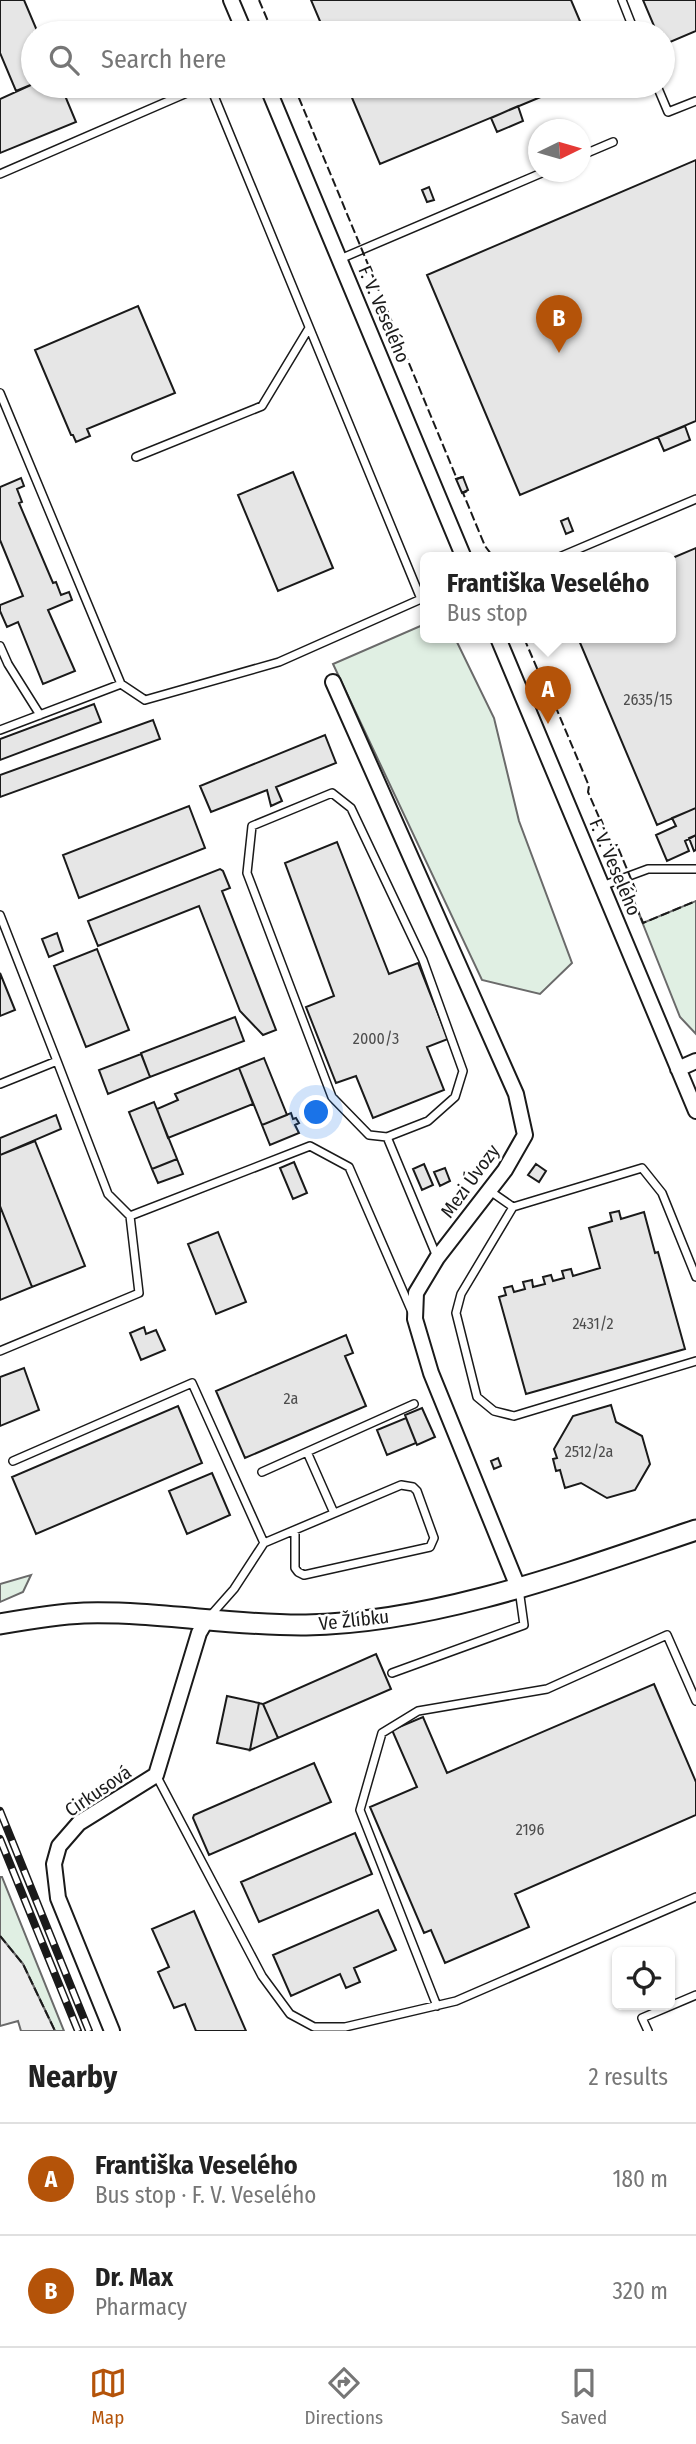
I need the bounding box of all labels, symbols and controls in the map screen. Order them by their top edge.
search box [21,21,675,98]
icon: search [45,41,83,79]
text: Search here [101,44,226,75]
north arrow [528,119,591,182]
street label: F. V. Veselého [353,262,415,366]
pin: B [536,295,582,353]
popup [420,552,676,643]
text: Františka Veselého [447,568,649,599]
text: Bus stop [447,599,528,627]
pin: A [525,666,571,724]
house number: 2635/15 [623,690,673,709]
street label: F. V. Veselého [584,815,646,919]
house number: 2000/3 [353,1029,399,1048]
your location [299,1095,333,1129]
street label: Mezi Úvozy [436,1139,505,1222]
house number: 2431/2 [572,1314,614,1333]
house number: 2a [284,1389,299,1408]
house number: 2512/2a [565,1442,613,1461]
street label: Ve Žlíbku [318,1605,390,1635]
street label: Cirkusová [60,1760,136,1822]
house number: 2196 [516,1820,544,1839]
map controls [612,1947,675,2010]
button: locate [612,1947,675,2010]
text: Nearby [28,2059,117,2095]
text: 2 results [588,2063,668,2091]
text: Františka Veselého [95,2150,298,2181]
text: A [45,2165,57,2193]
text: 180 m [612,2165,668,2193]
text: Bus stop · F. V. Veselého [95,2181,316,2209]
text: Dr. Max [95,2262,173,2293]
text: B [45,2277,57,2305]
text: 320 m [613,2277,668,2305]
text: Pharmacy [95,2293,187,2321]
tab: Map [89,2364,127,2429]
tab: Directions [305,2364,383,2429]
tab: Saved [561,2364,607,2429]

